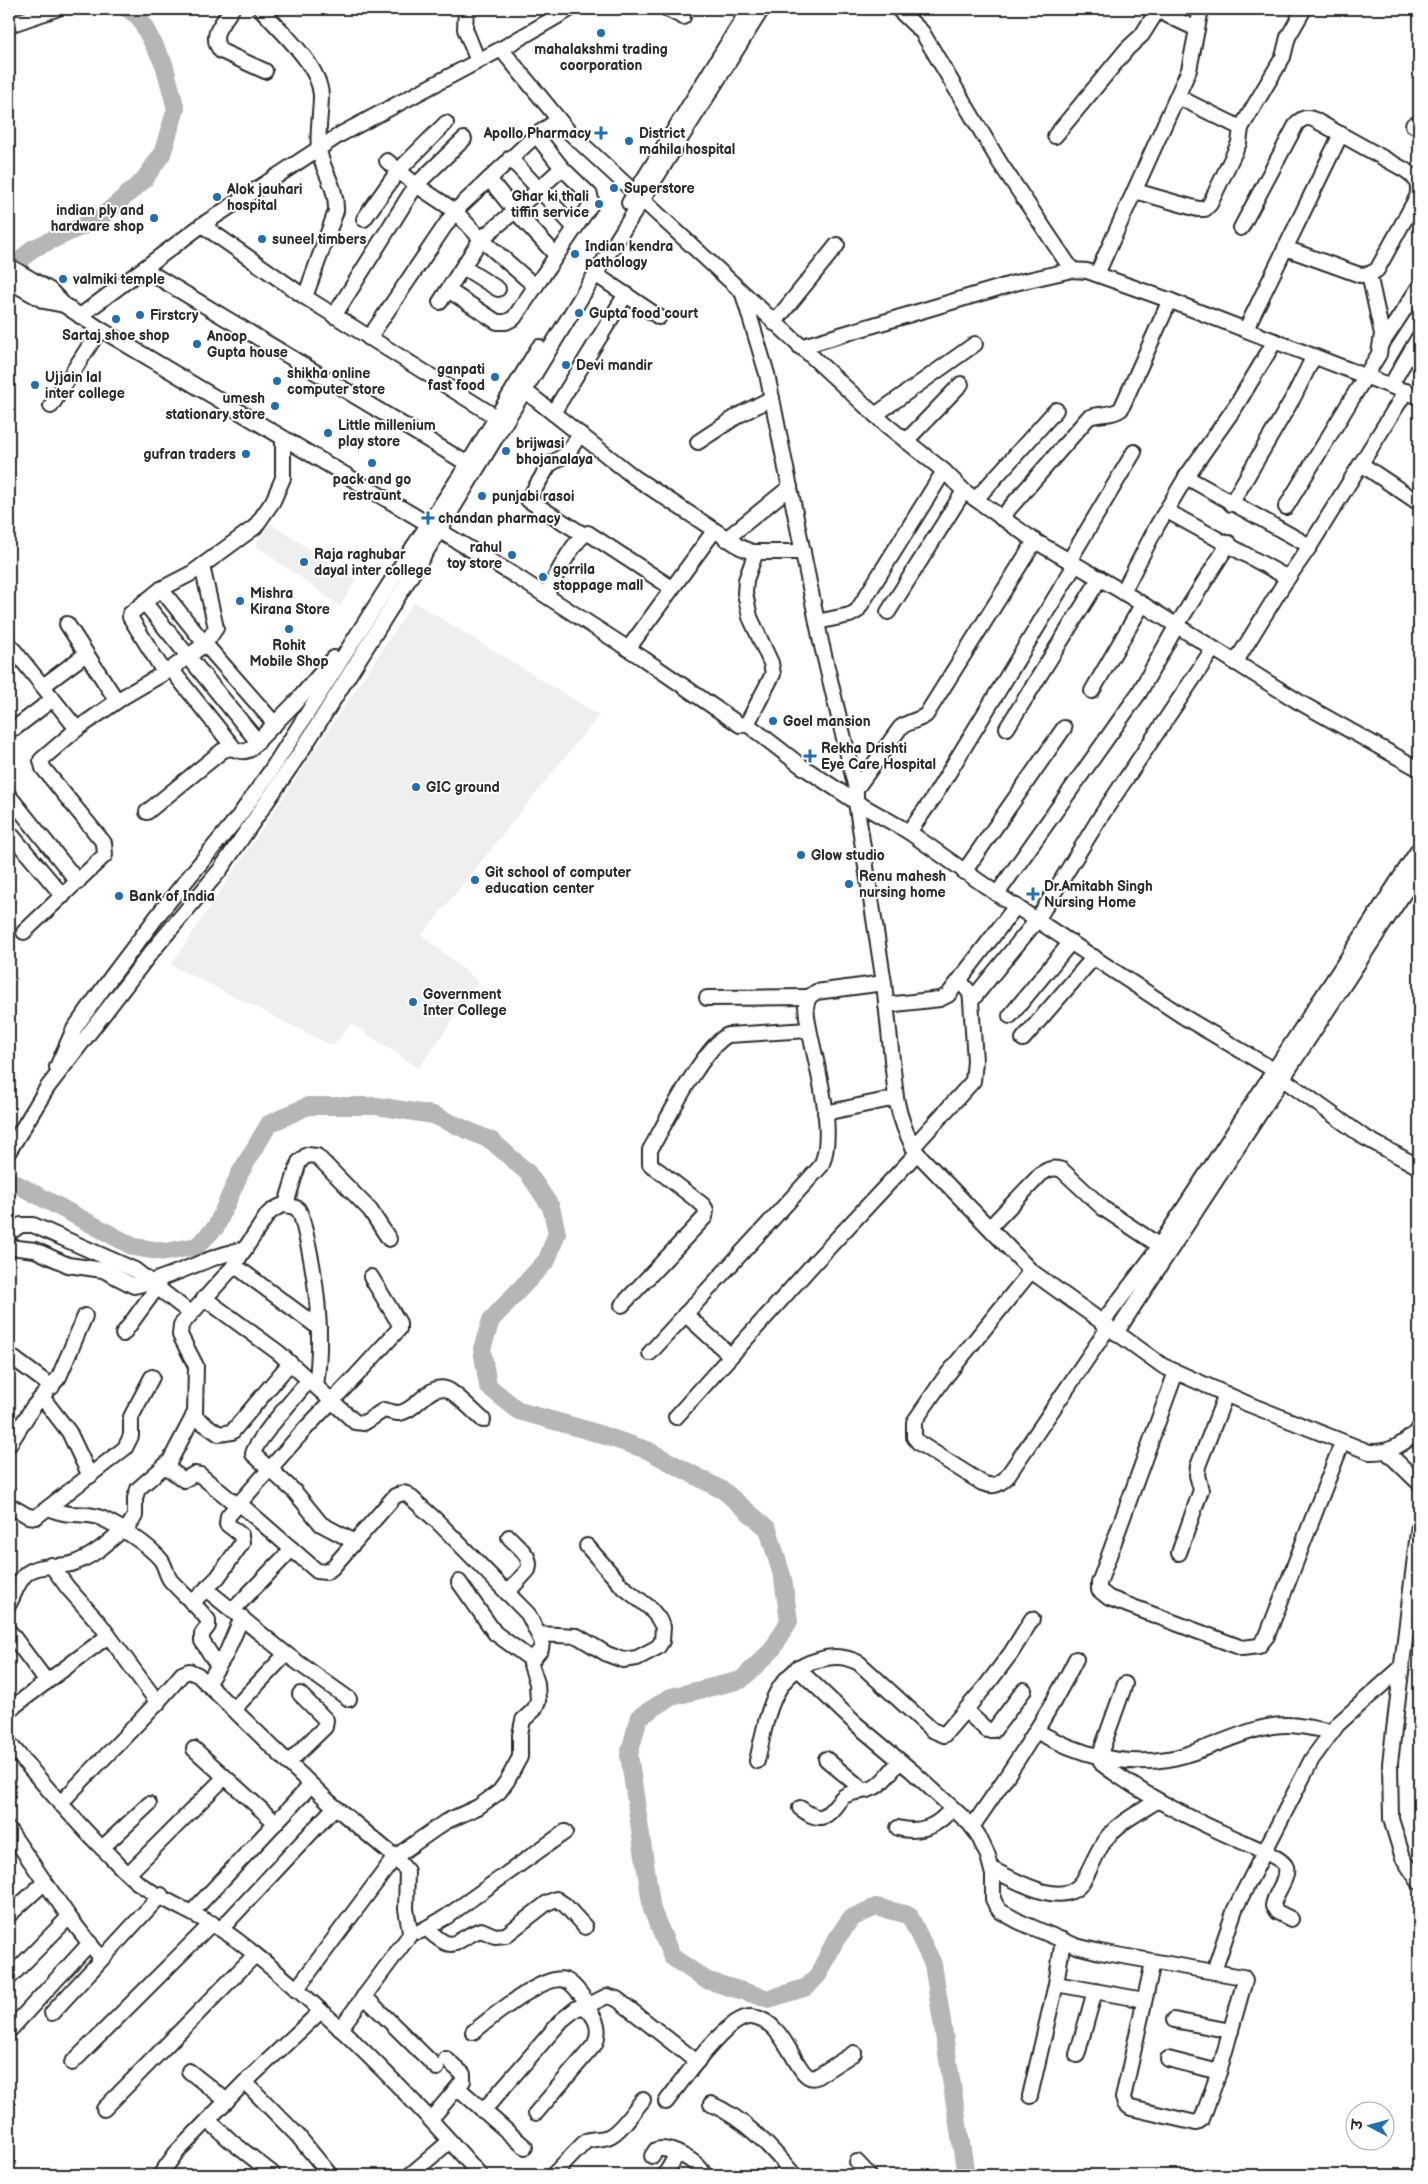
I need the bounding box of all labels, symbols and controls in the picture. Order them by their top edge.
marker: mahalakshmi trading coorporation [595,27,607,39]
place label: mahalakshmi trading coorporation [534,41,668,74]
place label: Apollo Pharmacy [483,125,592,142]
place label: District mahila hospital [639,125,735,158]
marker: Apollo Pharmacy [595,127,607,139]
marker: District mahila hospital [623,135,635,147]
place label: Superstore [624,180,695,197]
place label: Alok jauhari hospital [226,181,303,214]
marker: Superstore [608,182,620,194]
place label: Ghar ki thali tiffin service [510,188,589,221]
marker: Alok jauhari hospital [211,191,223,203]
marker: Ghar ki thali tiffin service [593,198,605,210]
place label: indian ply and hardware shop [51,202,144,235]
marker: indian ply and hardware shop [148,212,160,224]
place label: suneel timbers [272,231,366,248]
marker: suneel timbers [256,233,268,245]
place label: Indian kendra pathology [585,238,673,271]
marker: Indian kendra pathology [569,248,581,260]
place label: valmiki temple [72,271,165,288]
marker: valmiki temple [57,273,69,285]
place label: Gupta food court [589,305,698,322]
place label: Firstcry [150,307,199,324]
marker: Gupta food court [573,307,585,319]
marker: Firstcry [134,309,146,321]
marker: Sartaj shoe shop [110,313,122,325]
place label: Sartaj shoe shop [62,327,170,344]
place label: Anoop Gupta house [206,328,288,361]
marker: Anoop Gupta house [191,338,203,350]
place label: Devi mandir [576,357,653,374]
marker: Devi mandir [560,359,572,371]
place label: ganpati fast food [428,361,485,394]
place label: shikha online computer store [287,365,385,398]
place label: Ujjain lal inter college [45,369,125,402]
marker: ganpati fast food [489,371,501,383]
marker: shikha online computer store [271,375,283,387]
marker: Ujjain lal inter college [29,379,41,391]
place label: umesh stationary store [165,390,265,423]
marker: umesh stationary store [269,400,281,412]
place label: Little millenium play store [338,417,436,450]
marker: Little millenium play store [322,427,334,439]
place label: brijwasi bhojanalaya [516,435,593,468]
marker: brijwasi bhojanalaya [500,445,512,457]
place label: gufran traders [144,446,236,463]
marker: gufran traders [240,448,252,460]
marker: pack and go restraunt [366,457,378,469]
place label: pack and go restraunt [333,471,411,504]
place label: punjabi rasoi [492,488,574,505]
marker: punjabi rasoi [476,490,488,502]
place label: chandan pharmacy [438,510,561,527]
marker: chandan pharmacy [422,512,434,524]
place label: rahul toy store [446,539,502,572]
place label: Raja raghubar dayal inter college [314,546,432,579]
marker: rahul toy store [506,549,518,561]
marker: Raja raghubar dayal inter college [298,556,310,568]
place label: gorrila stoppage mall [553,561,643,594]
marker: gorrila stoppage mall [537,571,549,583]
place label: Mishra Kirana Store [250,585,330,618]
marker: Mishra Kirana Store [234,595,246,607]
marker: Rohit Mobile Shop [283,623,295,635]
place label: Rohit Mobile Shop [249,637,329,670]
place label: Goel mansion [783,713,871,730]
marker: Goel mansion [767,715,779,727]
place label: Rekha Drishti Eye Care Hospital [821,740,936,773]
marker: Rekha Drishti Eye Care Hospital [803,749,817,763]
place label: GIC ground [426,779,500,796]
marker: GIC ground [410,781,422,793]
place label: Glow studio [811,847,885,864]
marker: Glow studio [795,849,807,861]
place label: Git school of computer education center [485,864,631,897]
place label: Renu mahesh nursing home [859,868,946,901]
marker: Git school of computer education center [469,874,481,886]
marker: Renu mahesh nursing home [843,878,855,890]
place label: Dr.Amitabh Singh Nursing Home [1044,878,1153,911]
marker: Dr.Amitabh Singh Nursing Home [1026,887,1040,901]
place label: Bank of India [129,888,215,905]
marker: Bank of India [113,890,125,902]
place label: Government Inter College [423,986,506,1019]
marker: Government Inter College [407,996,419,1008]
north arrow [1346,2102,1396,2152]
text: उ [1348,2118,1367,2132]

